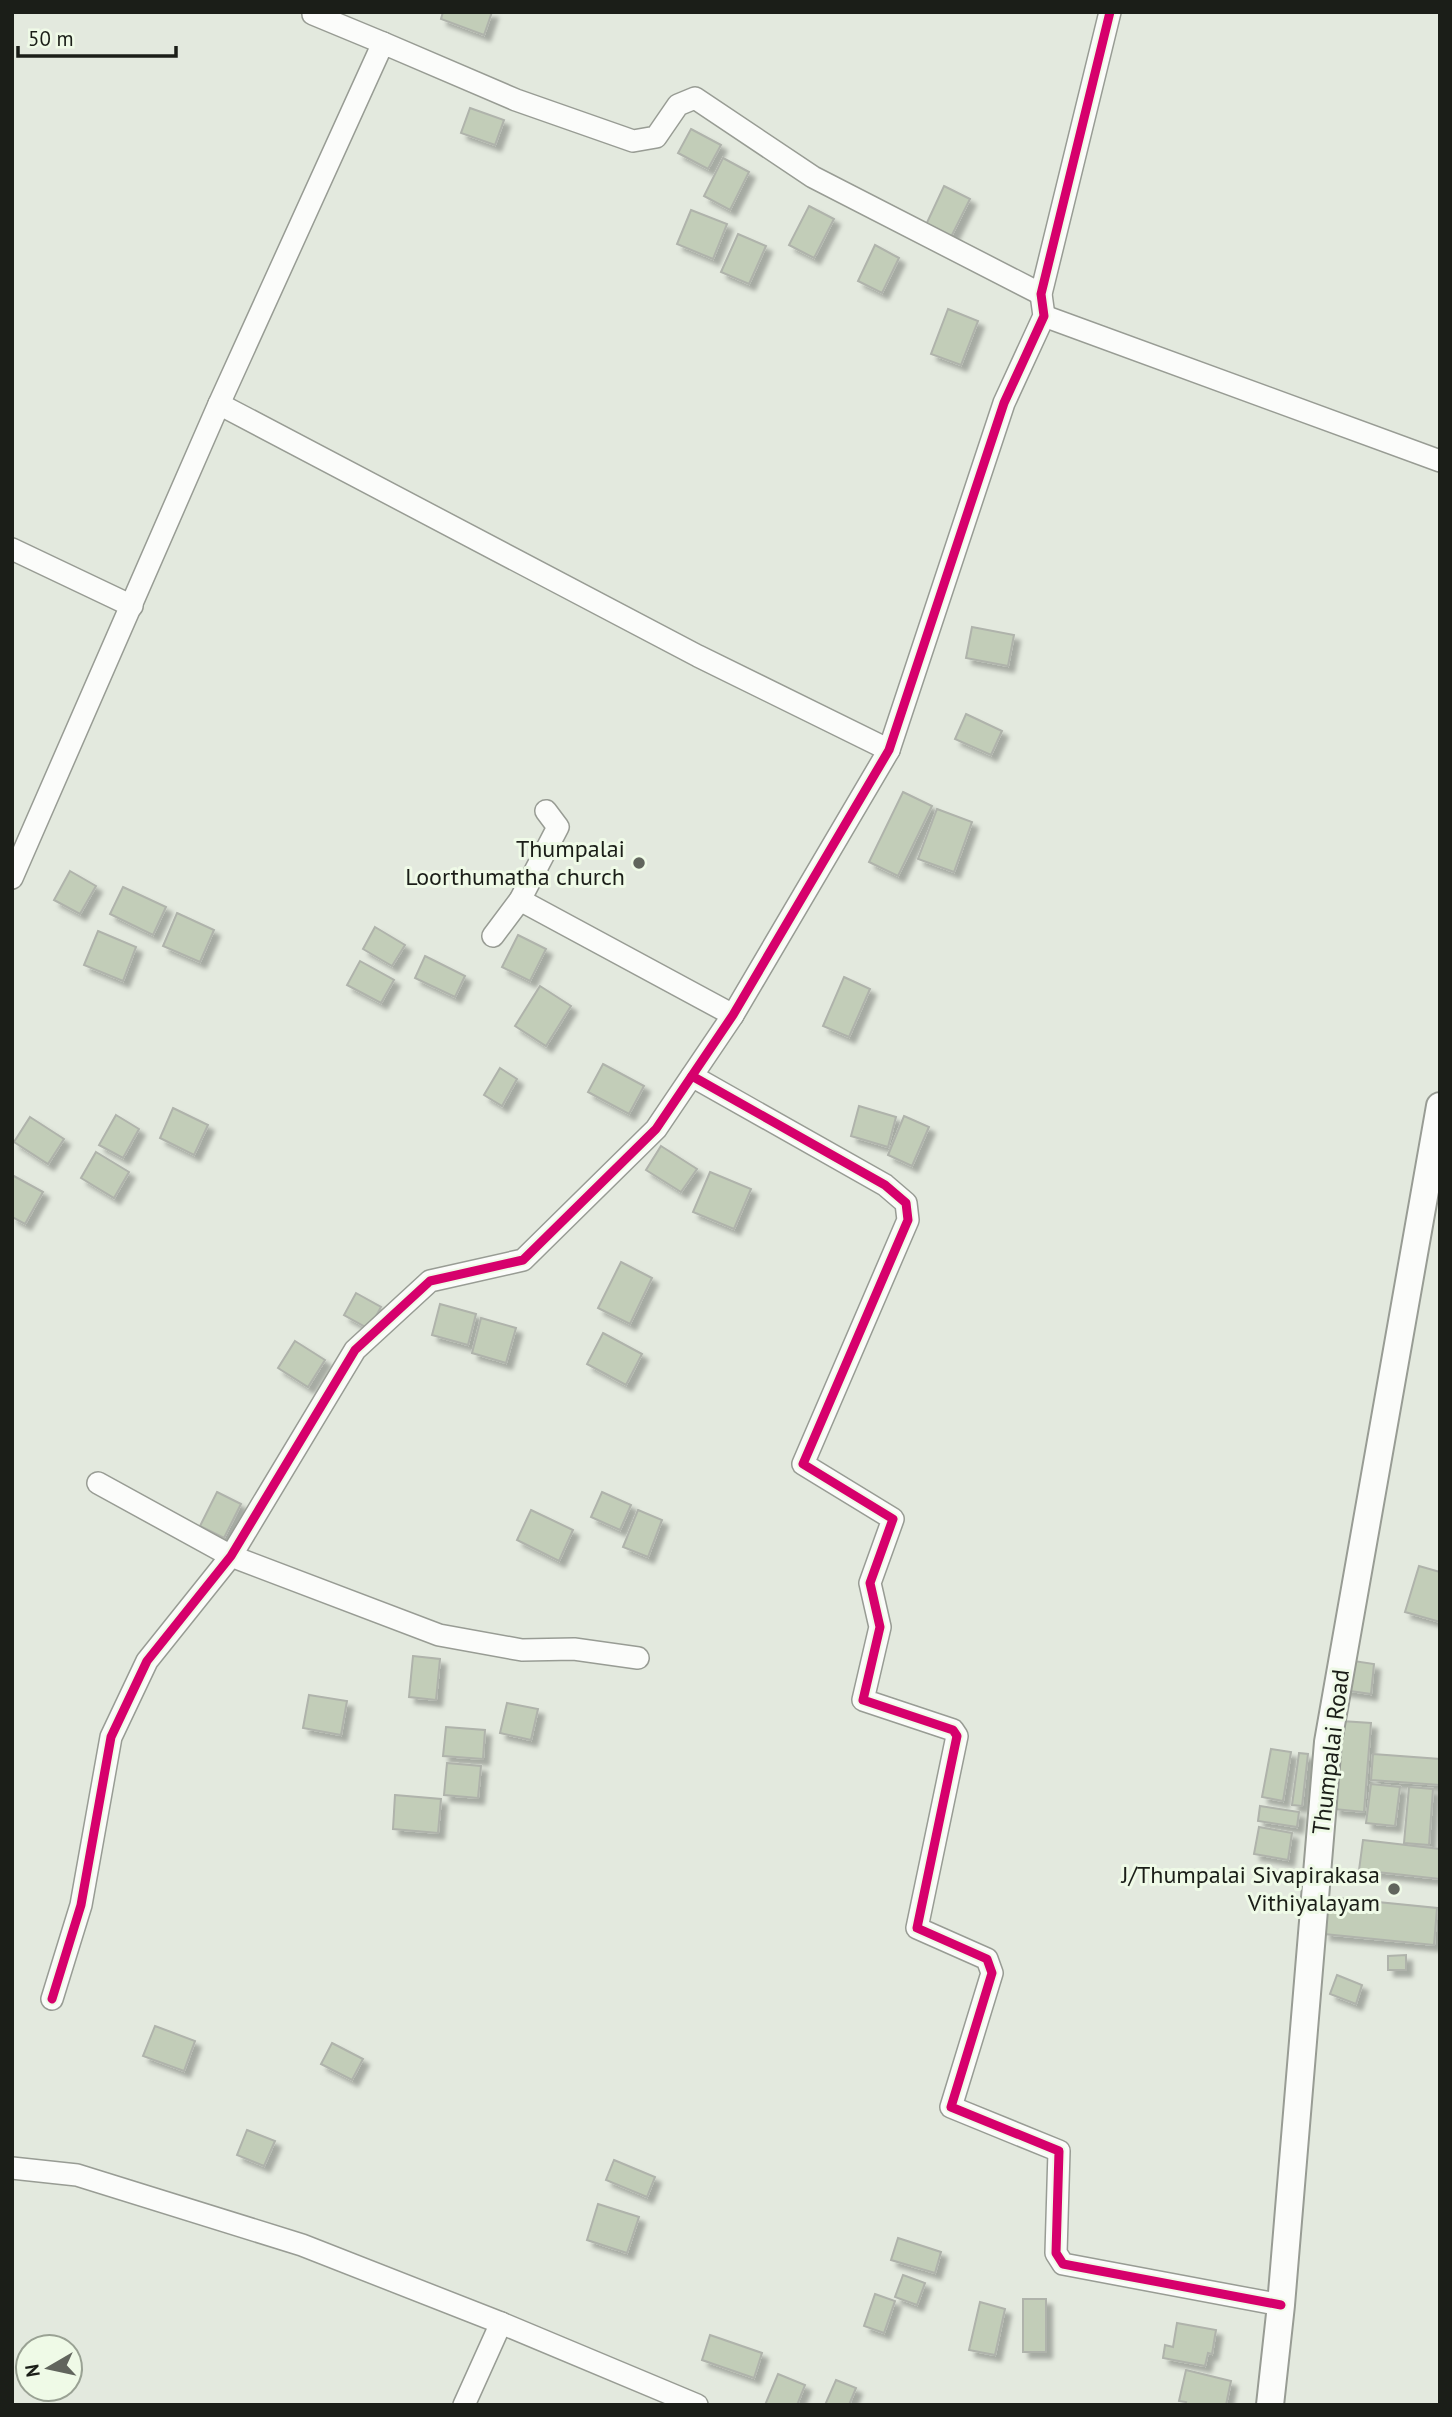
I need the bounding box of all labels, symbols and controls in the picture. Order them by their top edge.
scale bar [18,14,175,58]
text: 50 m [28,25,74,52]
place label: Thumpalai Loorthumatha church [405,833,625,892]
marker: Thumpalai Loorthumatha church [631,855,647,871]
street label: Thumpalai Road [1305,1668,1356,1836]
place label: J/Thumpalai Sivapirakasa Vithiyalayam [1120,1859,1380,1918]
marker: J/Thumpalai Sivapirakasa Vithiyalayam [1386,1881,1402,1897]
north arrow [14,2333,84,2403]
text: N [19,2363,45,2379]

